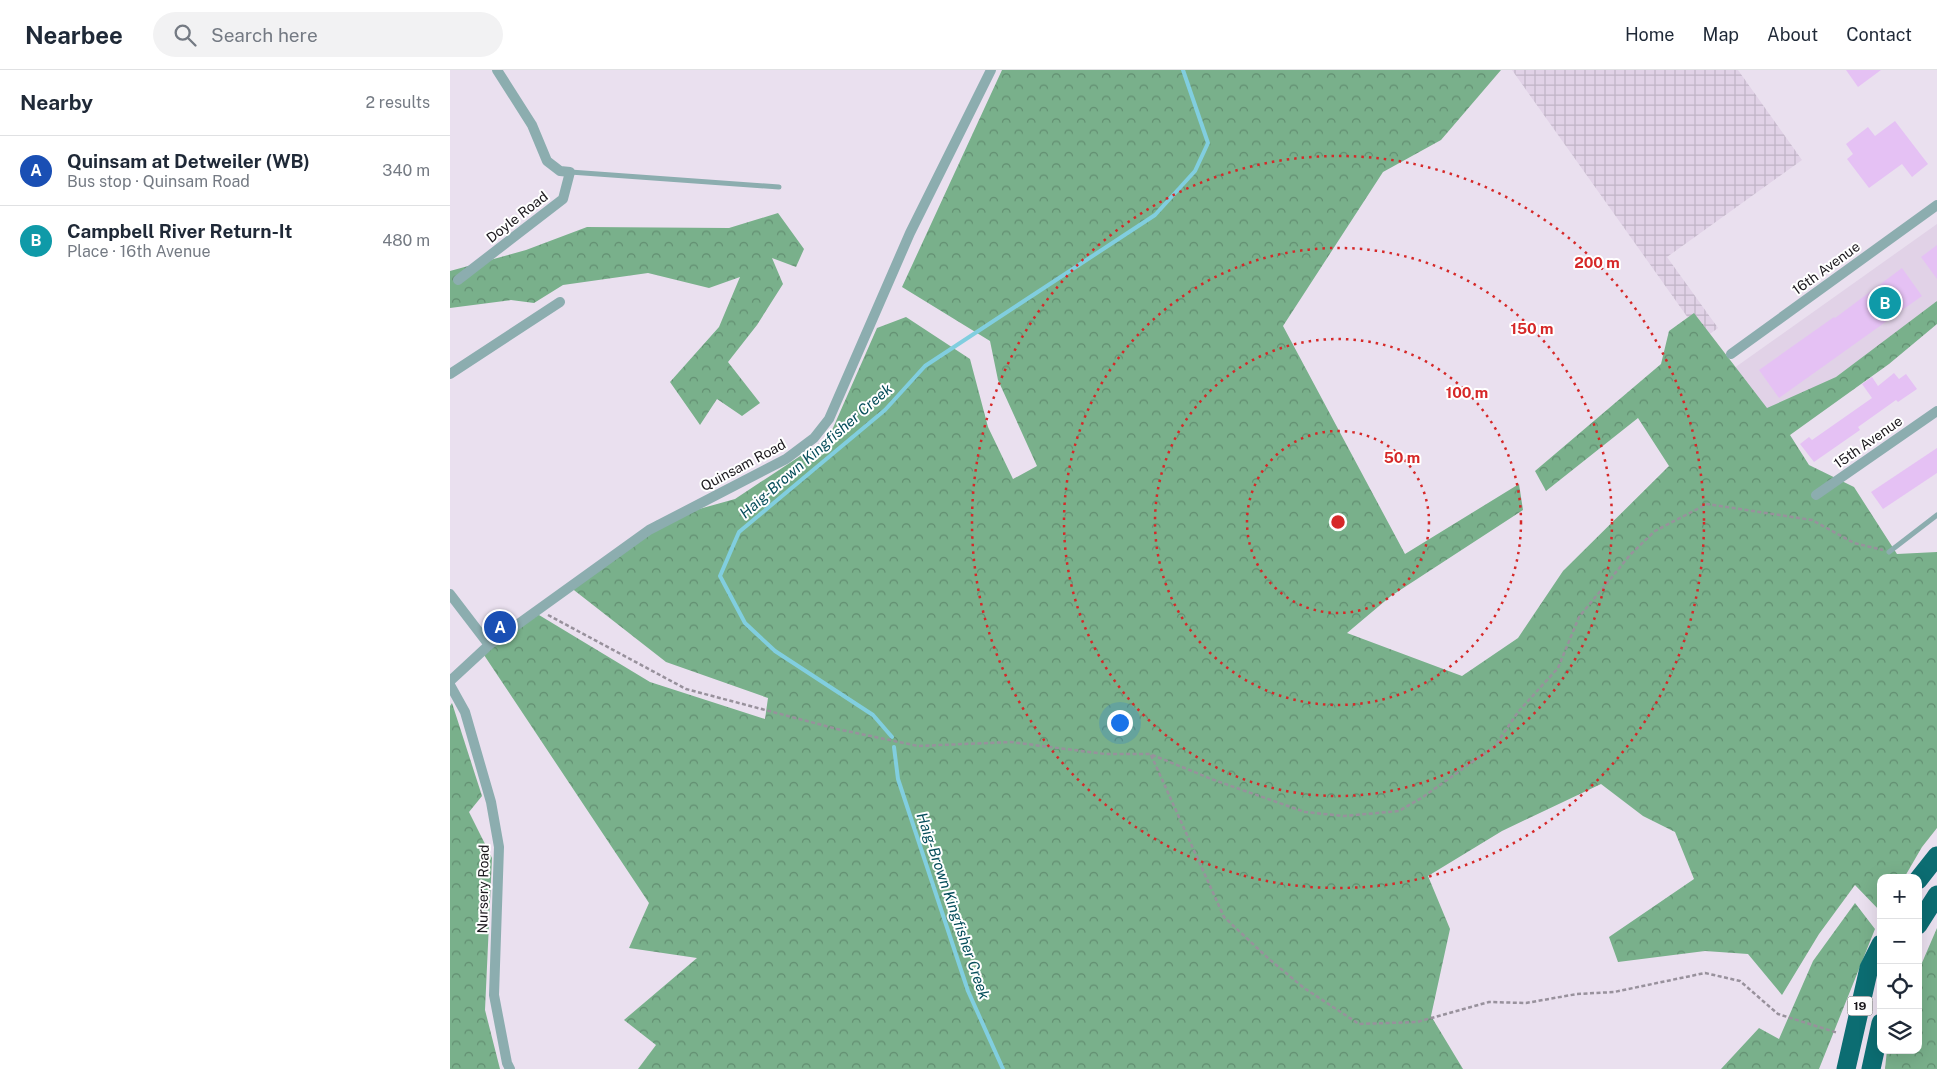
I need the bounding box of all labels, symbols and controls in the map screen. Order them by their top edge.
search box [153,12,503,57]
text: Nearbee [25,21,123,49]
icon: search [171,21,199,49]
text: Search here [211,24,318,46]
text: Home [1625,24,1675,45]
text: Map [1703,24,1739,45]
text: About [1767,24,1818,45]
text: Contact [1846,24,1912,45]
text: Nearby [20,90,93,115]
text: 2 results [365,93,430,112]
text: Quinsam at Detweiler (WB) [67,150,310,172]
text: A [30,161,42,180]
text: 340 m [382,161,430,180]
text: Bus stop · Quinsam Road [67,172,250,191]
street label: Doyle Road [483,188,551,246]
text: Campbell River Return-It [67,220,292,242]
text: B [31,231,41,250]
text: 480 m [382,231,430,250]
street label: 16th Avenue [1789,238,1863,298]
text: Place · 16th Avenue [67,242,211,261]
text: 200 m [1574,254,1620,271]
pin: B [1869,284,1901,322]
text: 150 m [1510,320,1554,337]
water label: Haig-Brown Kingfisher Creek [736,379,896,521]
text: 100 m [1446,384,1488,401]
street label: 15th Avenue [1831,413,1905,471]
street label: Quinsam Road [698,436,788,494]
text: 50 m [1384,449,1420,466]
centre of rings [1329,513,1347,531]
pin: A [484,608,516,646]
your location [1107,710,1133,736]
water label: Haig-Brown Kingfisher Creek [913,810,994,1002]
street label: Nursery Road [474,844,492,934]
map controls [1877,874,1922,1054]
button: + [1877,874,1922,919]
button: − [1877,919,1922,964]
button: locate [1877,964,1922,1009]
road number: 19 [1848,996,1872,1016]
button: layers [1877,1009,1922,1054]

